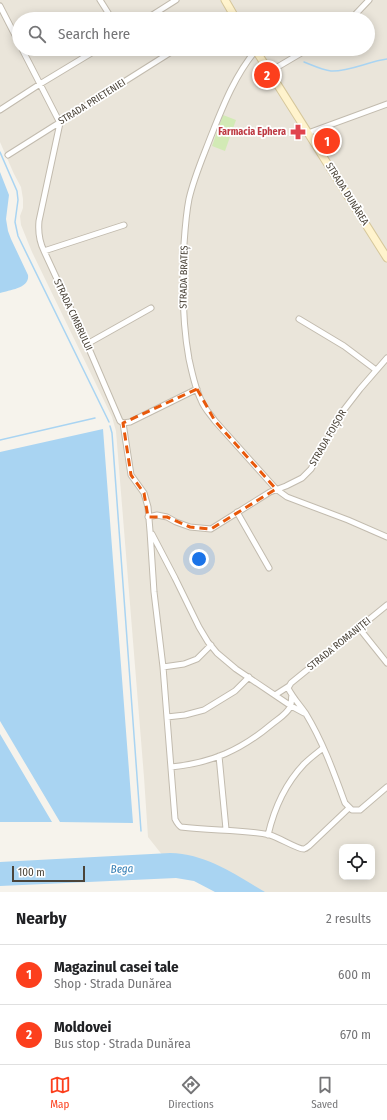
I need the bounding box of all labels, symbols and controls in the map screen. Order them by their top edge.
search box [12,12,375,56]
icon: search [26,23,48,45]
text: Search here [58,25,130,43]
pin: 2 [254,60,280,90]
street label: STRADA PRIETENIEI [56,77,128,127]
pharmacy icon: Farmacia Ephera [289,123,307,141]
place label: Farmacia Ephera [218,126,286,138]
pin: 1 [314,126,340,156]
street label: STRADA DUNĂREA [323,160,372,228]
street label: STRADA BRATEȘ [177,245,191,309]
street label: STRADA CIMBRULUI [51,277,95,353]
street label: STRADA FOIȘOR [307,407,349,468]
your location [189,549,209,569]
street label: STRADA ROMANIȚEI [305,615,374,674]
map controls [339,844,375,880]
button: locate [339,844,375,880]
water label: Bega [110,862,134,876]
scale bar [12,864,85,883]
text: 100 m [18,866,45,879]
text: Nearby [16,908,67,929]
text: 2 results [326,911,371,926]
text: Magazinul casei tale [54,958,179,976]
text: 1 [26,967,32,982]
text: 600 m [338,967,371,982]
text: Shop · Strada Dunărea [54,976,172,991]
text: Moldovei [54,1018,111,1036]
text: 2 [26,1027,32,1042]
text: 670 m [340,1027,371,1042]
text: Bus stop · Strada Dunărea [54,1036,191,1051]
tab: Map [49,1074,71,1111]
tab: Directions [168,1074,214,1111]
tab: Saved [311,1074,338,1111]

